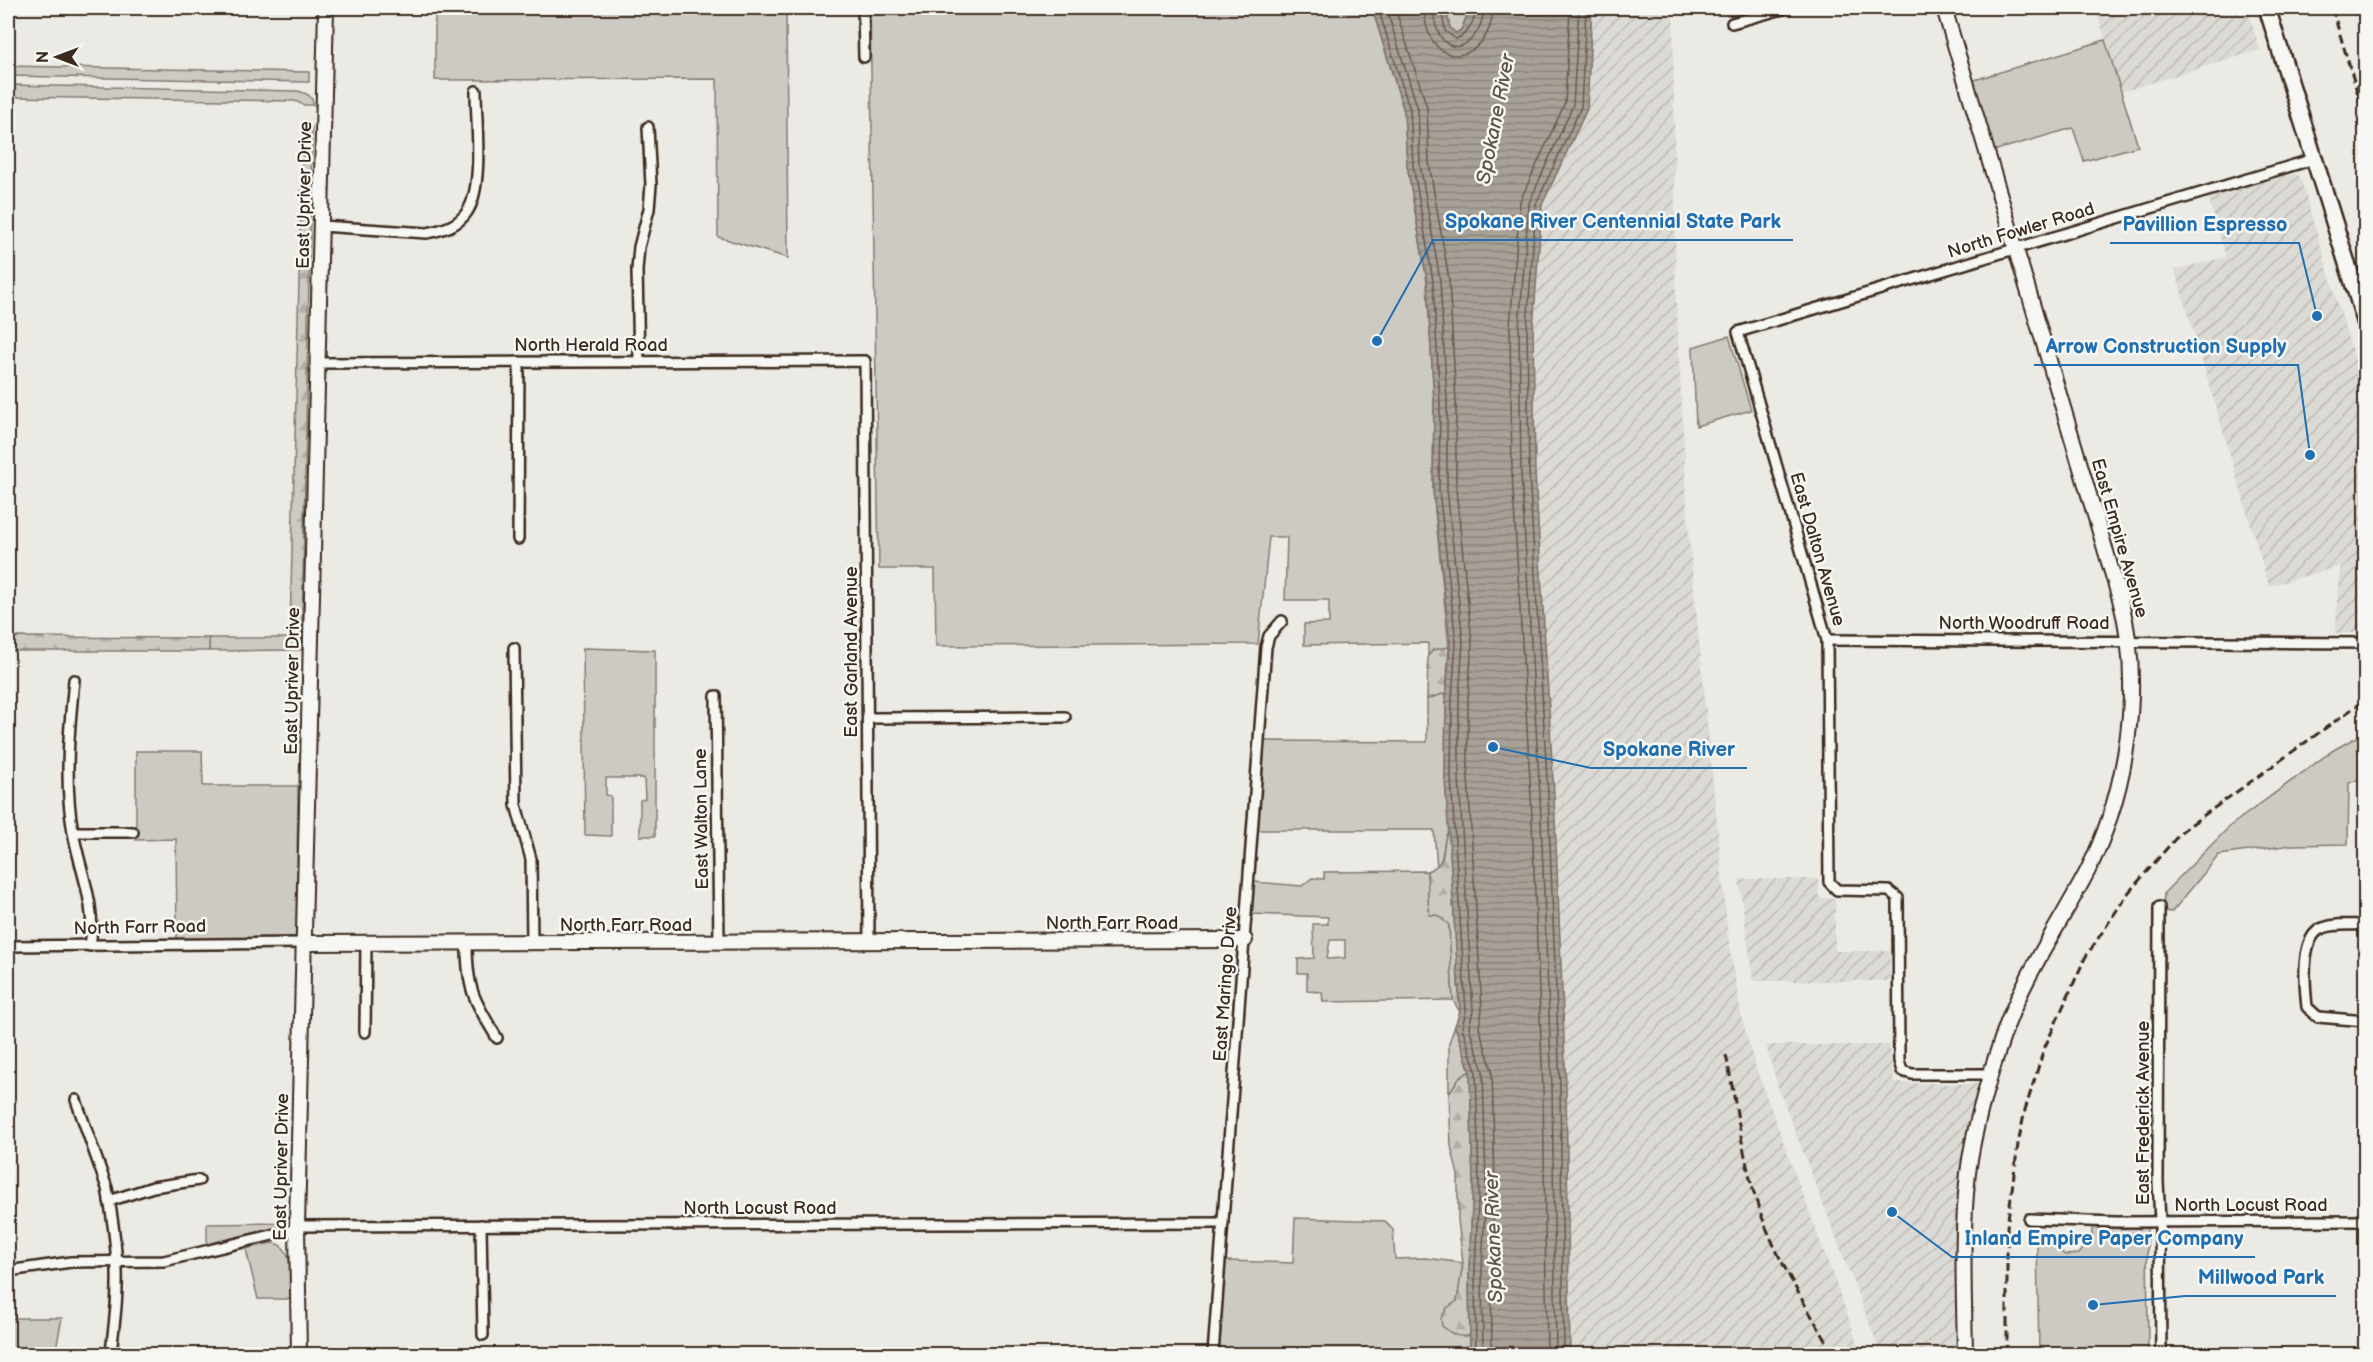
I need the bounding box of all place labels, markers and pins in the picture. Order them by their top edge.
callout: Spokane River Centennial State Park [1433,202,1793,240]
callout: Pavillion Espresso [2110,205,2299,243]
callout: Arrow Construction Supply [2034,327,2298,365]
callout: Spokane River [1591,730,1747,768]
callout: Inland Empire Paper Company [1952,1219,2255,1257]
callout: Millwood Park [2185,1258,2336,1296]

